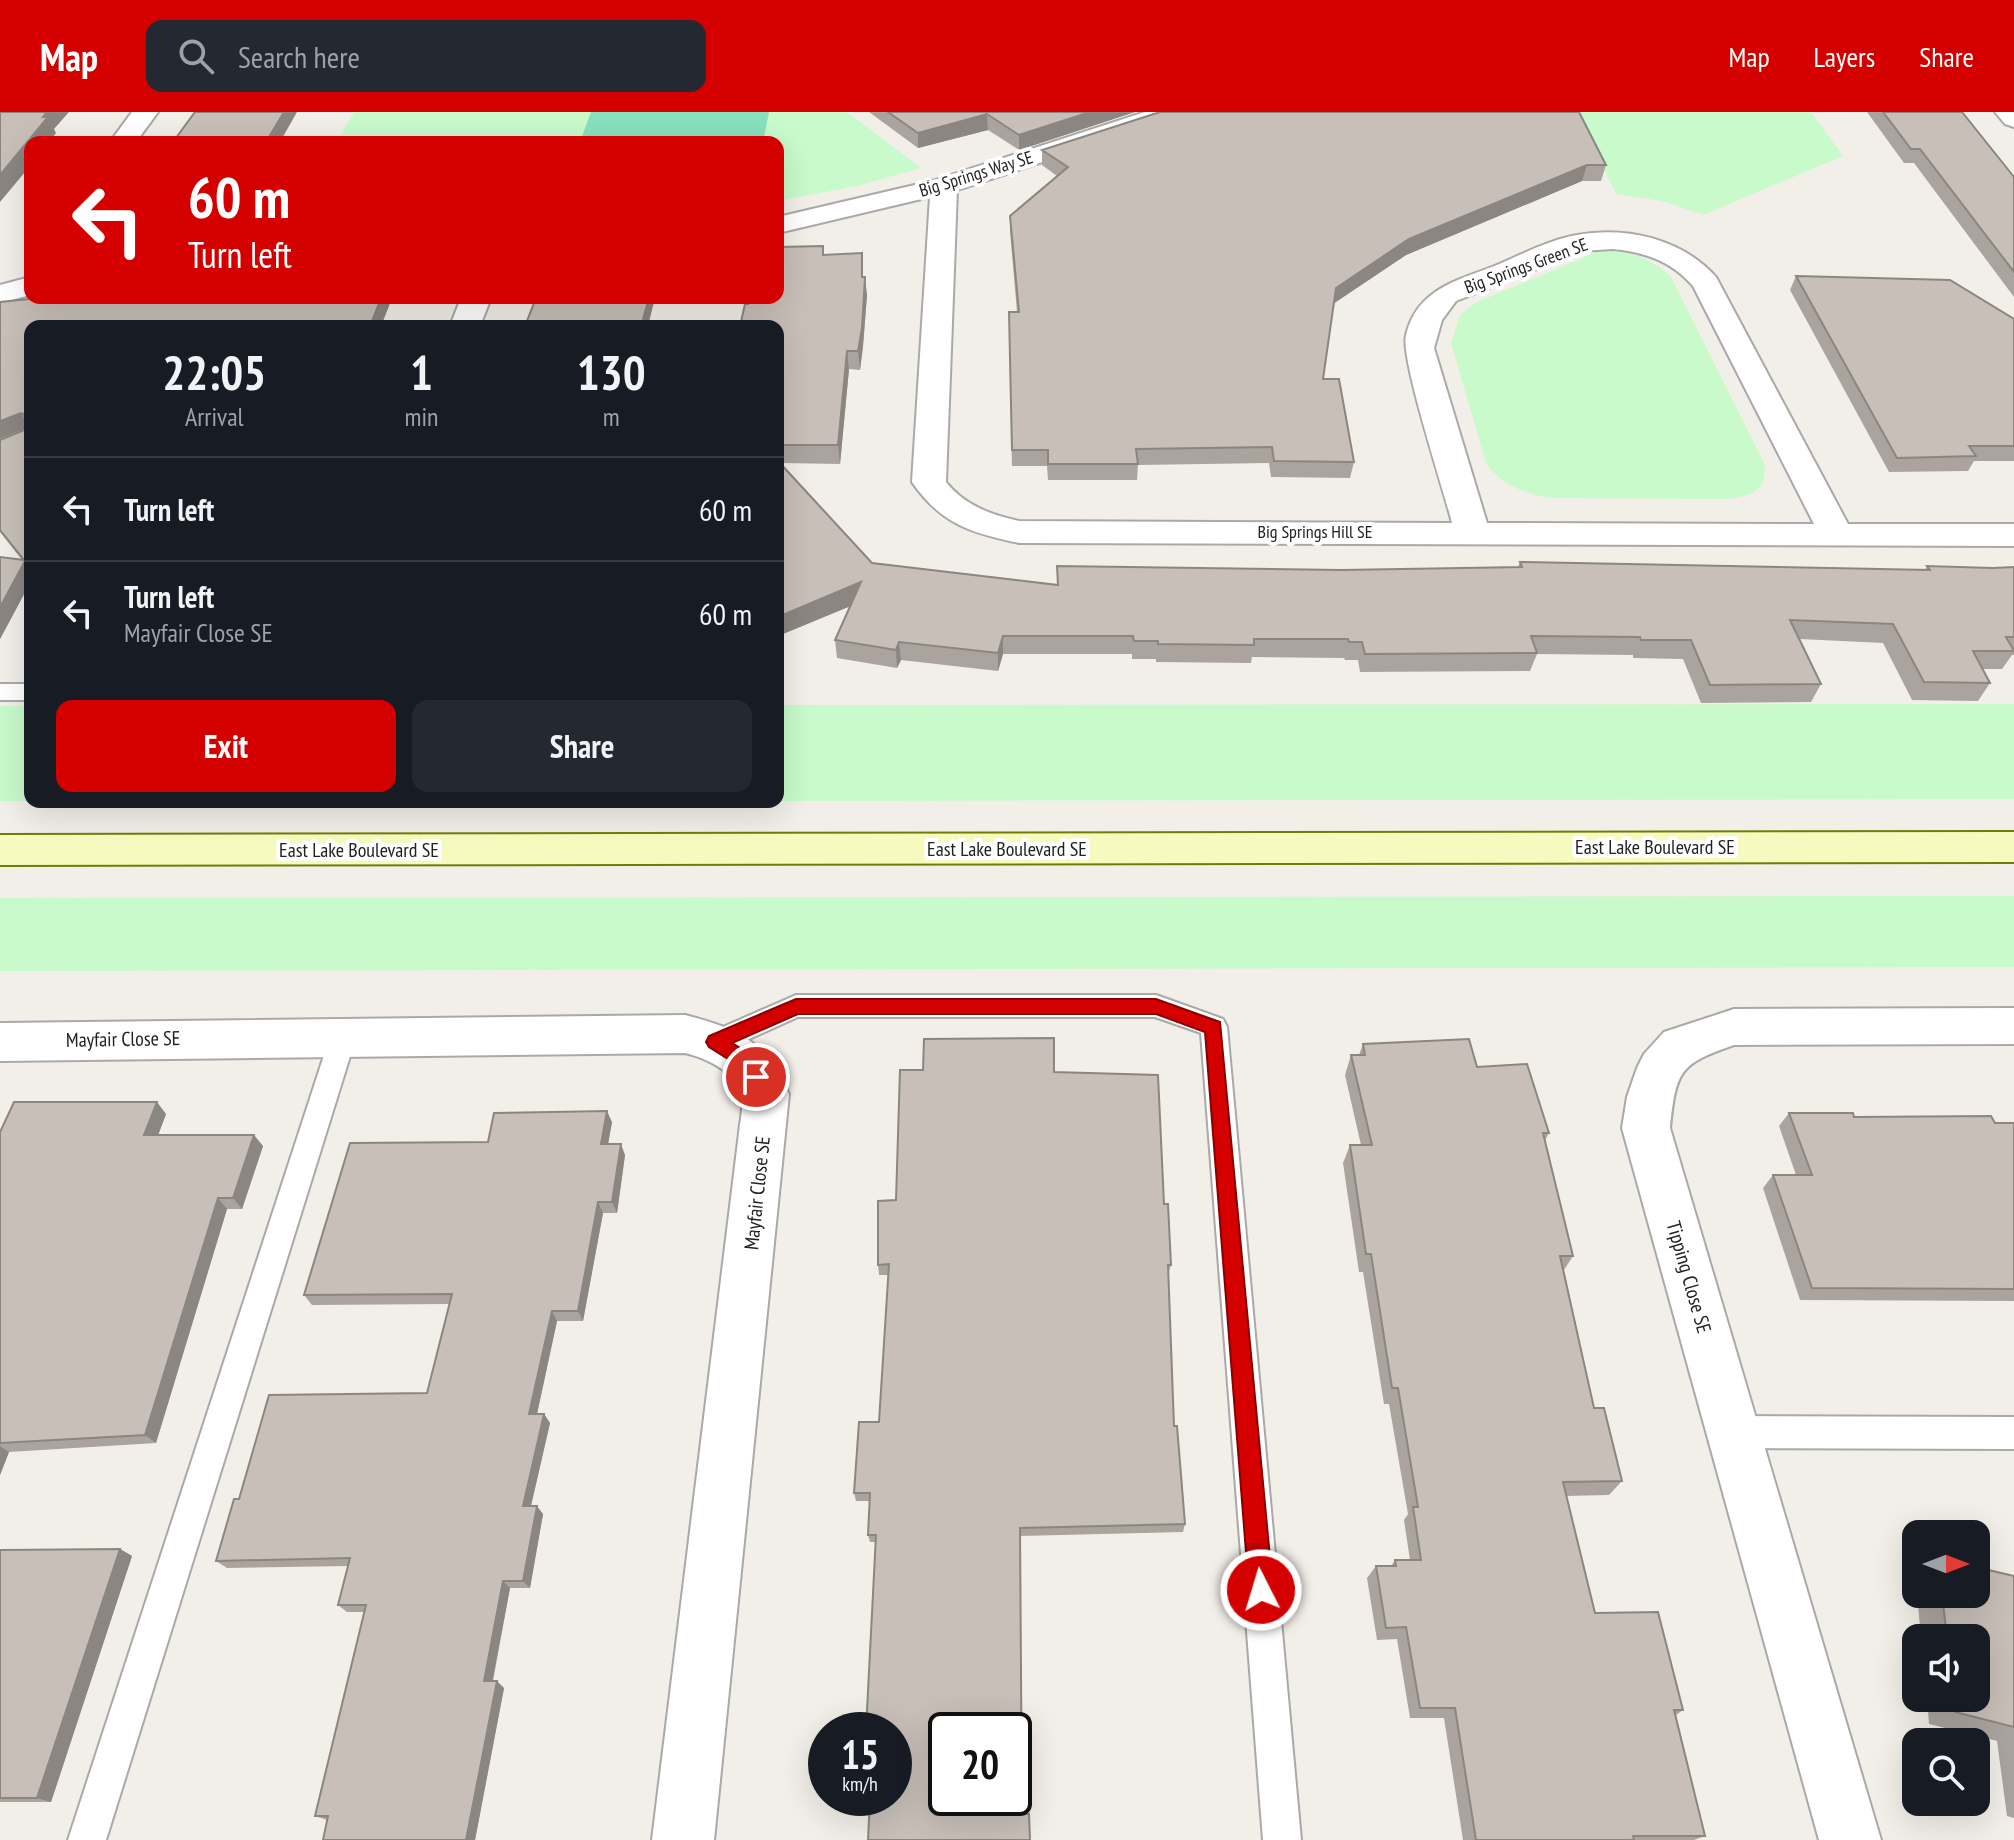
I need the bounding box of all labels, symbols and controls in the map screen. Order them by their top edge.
search box [146,20,706,92]
text: Map [40,32,98,81]
icon: search [174,34,218,78]
text: Search here [238,37,360,76]
text: Map [1728,38,1770,75]
text: Layers [1814,38,1875,75]
text: Share [1919,38,1974,75]
street label: Big Springs Way SE [916,145,1036,202]
text: 60 m [188,161,290,233]
icon: left [56,168,160,272]
text: Turn left [188,231,292,278]
street label: Big Springs Green SE [1461,233,1591,298]
text: 22:05 [162,341,266,403]
text: 1 [410,341,433,403]
text: 130 [577,341,646,403]
text: Arrival [185,400,244,433]
text: min [404,400,438,433]
text: m [603,400,620,433]
icon: left [56,487,100,531]
text: Turn left [124,490,214,529]
text: 60 m [699,490,752,529]
street label: Big Springs Hill SE [1257,520,1373,543]
text: Turn left [124,577,214,616]
icon: left [56,591,100,635]
text: 60 m [699,594,752,633]
text: Mayfair Close SE [124,616,273,649]
button: Exit [56,700,396,792]
button: Share [412,700,752,792]
street label: East Lake Boulevard SE [1575,834,1735,860]
street label: East Lake Boulevard SE [927,836,1087,862]
street label: East Lake Boulevard SE [279,837,439,863]
street label: Mayfair Close SE [66,1025,180,1053]
pin [722,1043,790,1111]
icon: arrive [734,1055,778,1099]
street label: Mayfair Close SE [738,1135,776,1251]
street label: Tipping Close SE [1661,1218,1717,1336]
north arrow [1902,1520,1990,1608]
map controls [1902,1520,1990,1816]
position arrow [1219,1548,1303,1632]
button: sound [1902,1624,1990,1712]
speed limit sign: 20 [928,1712,1032,1816]
text: 15 [841,1728,879,1780]
button: search [1902,1728,1990,1816]
text: km/h [842,1771,878,1797]

